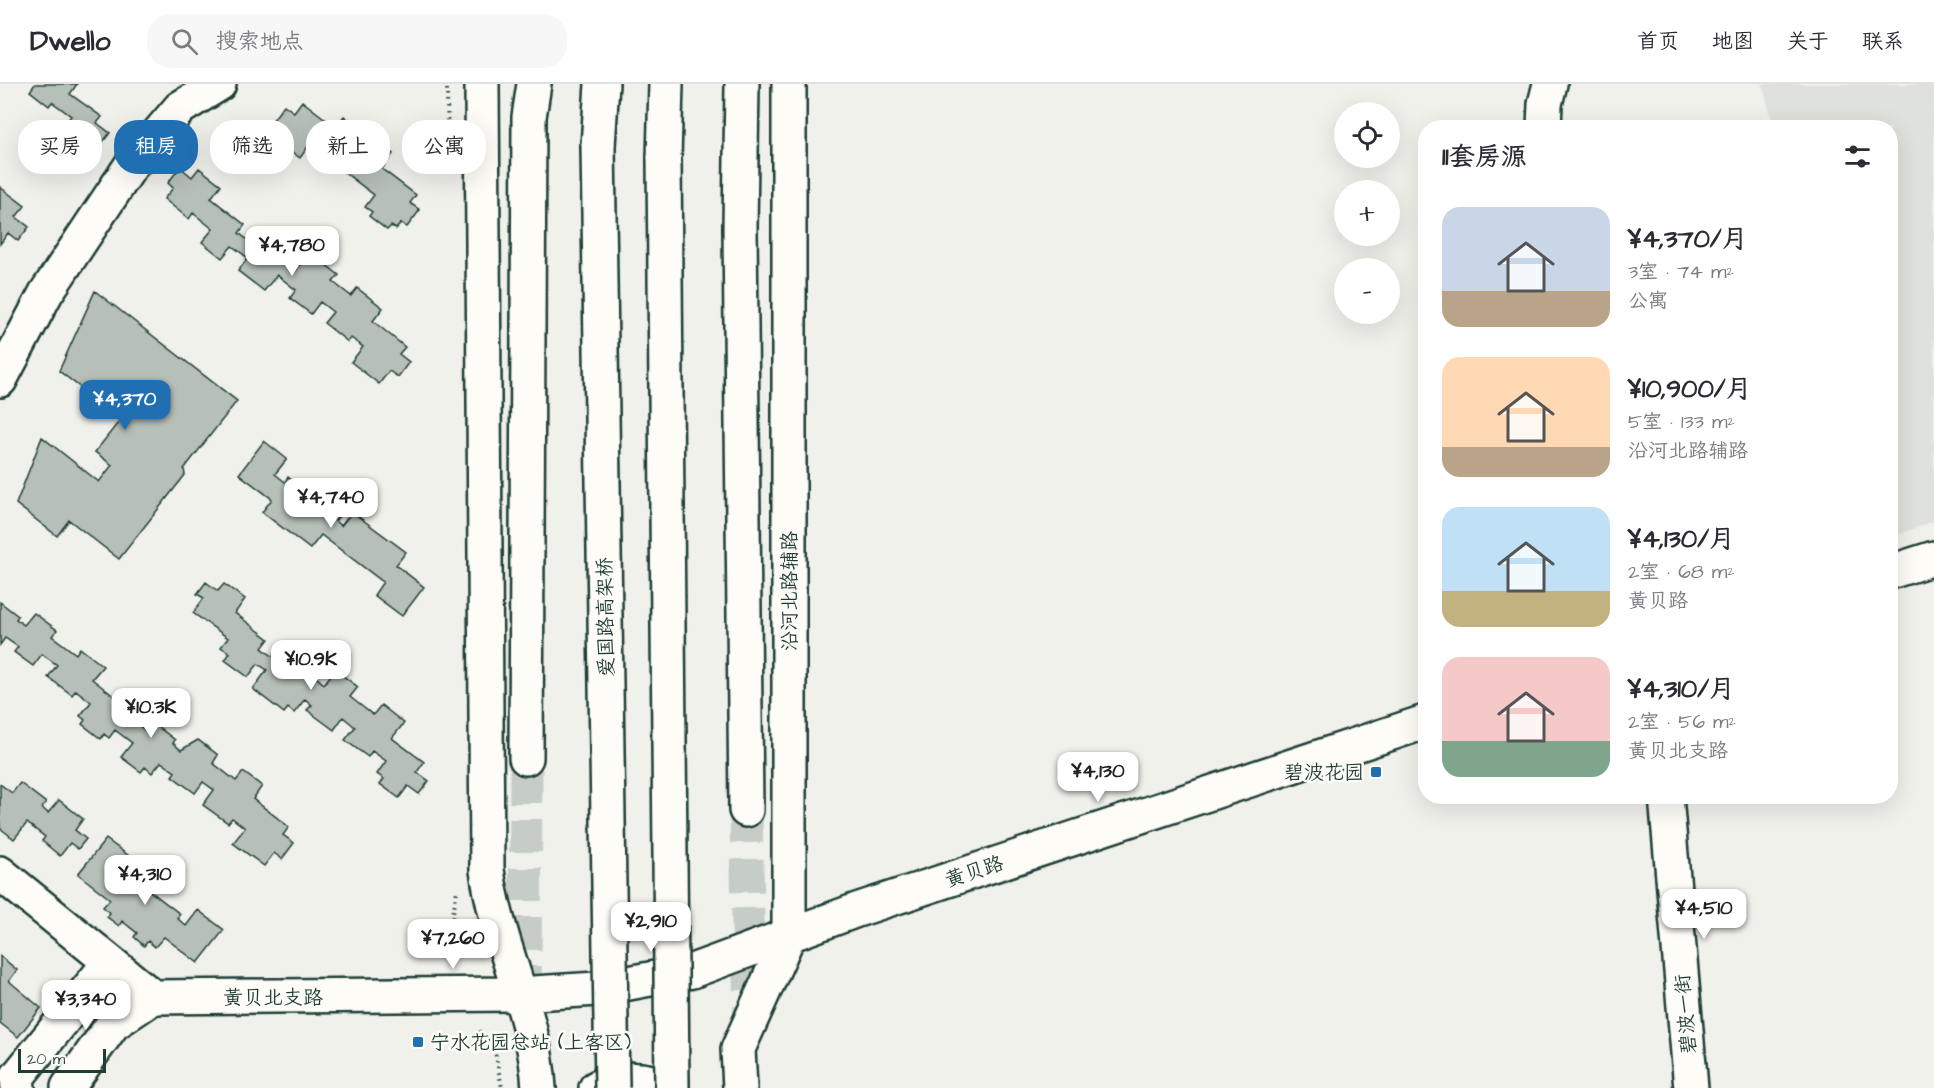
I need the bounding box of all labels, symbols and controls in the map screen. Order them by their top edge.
search box [147,14,567,68]
text: Dwello [30,22,111,61]
icon: search [168,25,201,58]
text: 搜索地点 [216,26,304,57]
text: 首页 [1637,27,1679,56]
text: 地图 [1712,27,1754,56]
text: 关于 [1787,27,1829,56]
text: 联系 [1862,27,1904,56]
map controls [1334,102,1400,324]
button: locate [1334,102,1400,168]
chip: 买房 [18,120,102,174]
chip: 租房 [114,120,198,174]
chip: 筛选 [210,120,294,174]
chip: 新上 [306,120,390,174]
chip: 公寓 [402,120,486,174]
text: 11套房源 [1442,139,1527,175]
icon: filters [1841,140,1874,173]
button: + [1334,180,1400,246]
text: ¥4,370/月 [1628,221,1748,257]
pin: ¥4,780 [243,226,341,277]
text: ¥4,780 [259,231,325,259]
icon: home [1490,231,1562,303]
button: − [1334,258,1400,324]
text: 3室 · 74 m² [1628,258,1734,286]
text: 公寓 [1628,287,1668,315]
text: ¥10,900/月 [1628,371,1752,407]
pin: ¥4,370 [76,380,174,431]
icon: home [1490,381,1562,453]
text: ¥4,370 [94,385,156,413]
text: 5室 · 133 m² [1628,408,1735,436]
text: 沿河北路辅路 [1628,437,1748,465]
pin: ¥4,740 [282,478,380,529]
text: ¥4,740 [298,483,364,511]
text: ¥4,130/月 [1628,521,1735,557]
street label: 沿河北路辅路 [776,530,804,651]
icon: home [1490,531,1562,603]
street label: 爱国路高架桥 [591,557,621,677]
text: 2室 · 68 m² [1628,558,1735,586]
text: 黄贝路 [1628,587,1688,615]
pin: ¥10.9K [262,640,360,691]
text: ¥10.9K [285,645,337,673]
text: ¥4,310/月 [1628,671,1735,707]
icon: home [1490,681,1562,753]
pin: ¥10.3K [102,688,200,739]
text: ¥10.3K [126,693,176,721]
text: 2室 · 56 m² [1628,708,1736,736]
text: 黄贝北支路 [1628,737,1728,765]
pin: ¥4,130 [1049,752,1147,803]
text: ¥4,130 [1071,757,1125,785]
place label: 碧波花园 [1284,759,1364,787]
marker: 碧波花园 [1369,765,1383,779]
street label: 黄贝路 [941,849,1008,895]
pin: ¥4,310 [96,855,194,906]
text: ¥4,310 [118,860,172,888]
pin: ¥4,510 [1655,889,1753,940]
text: ¥4,510 [1675,894,1733,922]
pin: ¥2,910 [602,902,700,953]
text: ¥2,910 [625,907,677,935]
pin: ¥7,260 [404,919,502,970]
text: ¥7,260 [421,924,485,952]
street label: 碧波一街 [1669,973,1703,1055]
pin: ¥3,340 [37,980,135,1031]
street label: 黄贝北支路 [223,984,324,1012]
text: ¥3,340 [56,985,116,1013]
place label: 宁水花园总站 (上客区) [430,1029,631,1057]
marker: 宁水花园总站 (上客区) [411,1035,425,1049]
scale bar [18,1046,106,1074]
text: 20 m [27,1048,65,1070]

